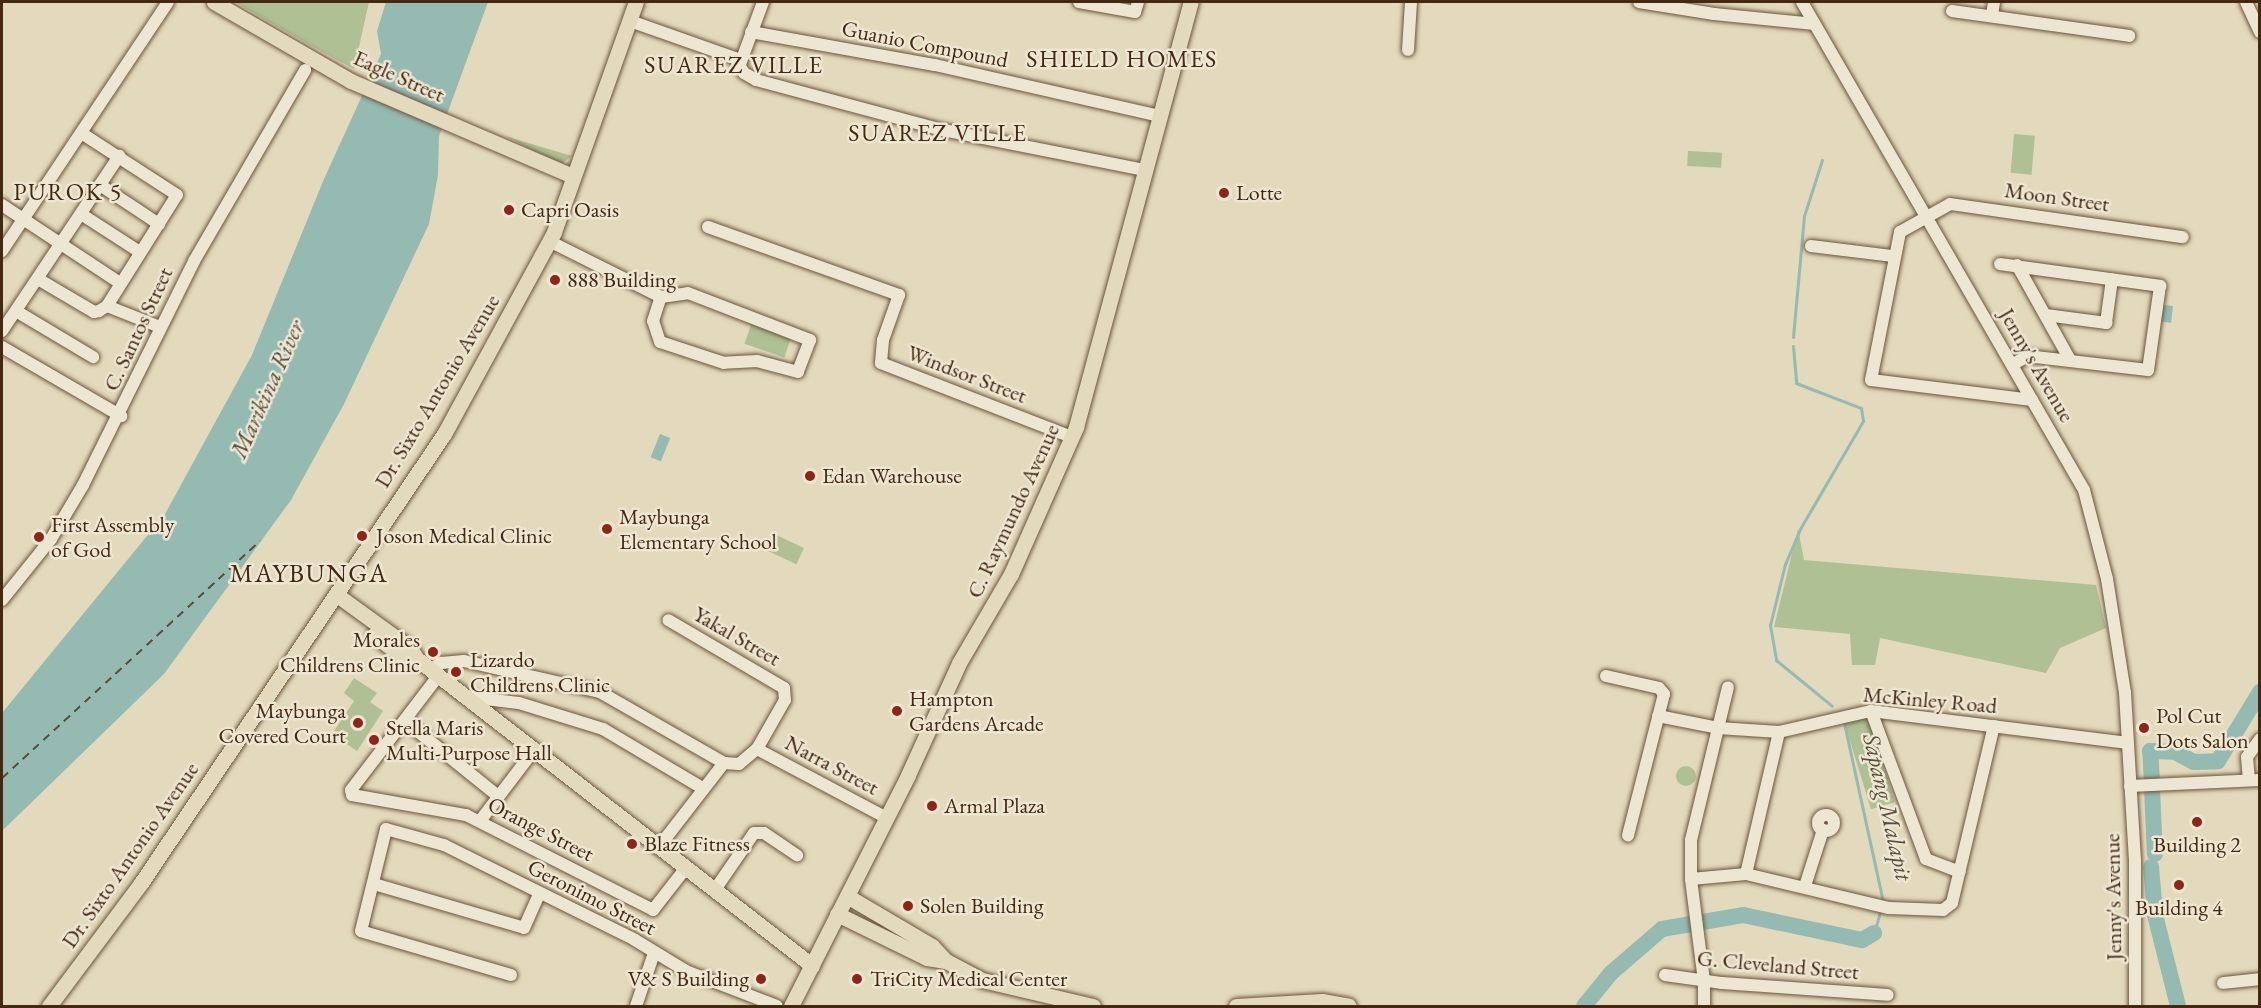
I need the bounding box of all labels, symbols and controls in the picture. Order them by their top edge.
street label: Guanio Compound [840,15,1010,73]
street label: Eagle Street [349,44,449,108]
district label: SHIELD HOMES [1026,45,1218,73]
district label: SUAREZ VILLE [644,51,824,79]
district label: SUAREZ VILLE [848,119,1028,147]
street label: Moon Street [2003,177,2111,217]
district label: PUROK 5 [13,178,123,206]
place label: Lotte [1236,180,1282,206]
marker: Lotte [1217,186,1231,200]
place label: Capri Oasis [521,197,619,223]
marker: Capri Oasis [502,203,516,217]
street label: C. Santos Street [98,263,178,395]
place label: 888 Building [567,267,676,293]
marker: 888 Building [548,273,562,287]
street label: Dr. Sixto Antonio Avenue [369,290,505,492]
street label: Jenny's Avenue [1994,303,2080,427]
water label: Marikina River [224,315,310,463]
street label: Windsor Street [903,339,1031,409]
street label: C. Raymundo Avenue [961,420,1065,602]
place label: Edan Warehouse [822,463,962,489]
marker: Edan Warehouse [803,469,817,483]
place label: Maybunga Elementary School [619,503,777,554]
place label: First Assembly of God [51,511,174,562]
marker: Maybunga Elementary School [600,522,614,536]
place label: Joson Medical Clinic [376,523,552,549]
marker: Joson Medical Clinic [353,527,371,545]
marker: First Assembly of God [32,530,46,544]
district label: MAYBUNGA [230,558,388,590]
street label: Yakal Street [689,600,785,672]
place label: Morales Childrens Clinic [280,626,420,678]
marker: Morales Childrens Clinic [424,643,442,661]
place label: Lizardo Childrens Clinic [470,646,610,698]
marker: Lizardo Childrens Clinic [447,663,465,681]
street label: McKinley Road [1862,681,1998,719]
place label: Hampton Gardens Arcade [909,685,1044,736]
place label: Maybunga Covered Court [219,697,346,748]
place label: Pol Cut Dots Salon [2156,702,2249,754]
marker: Hampton Gardens Arcade [890,704,904,718]
place label: Stella Maris Multi-Purpose Hall [386,714,552,766]
marker: Maybunga Covered Court [351,716,365,730]
marker: Pol Cut Dots Salon [2137,721,2151,735]
street label: Narra Street [781,729,883,801]
water label: Sapang Malapit [1857,731,1919,883]
marker: Stella Maris Multi-Purpose Hall [367,733,381,747]
street label: Dr. Sixto Antonio Avenue [56,757,204,953]
street label: Orange Street [484,791,598,867]
place label: Armal Plaza [944,793,1045,819]
marker: Armal Plaza [925,799,939,813]
marker: Building 2 [2190,815,2204,829]
place label: Blaze Fitness [644,831,750,857]
place label: Building 2 [2153,832,2241,858]
street label: Jenny's Avenue [2099,833,2127,961]
marker: Blaze Fitness [625,837,639,851]
street label: Geronimo Street [523,853,661,941]
marker: Building 4 [2172,878,2186,892]
place label: Solen Building [920,893,1044,919]
place label: Building 4 [2135,895,2223,921]
marker: Solen Building [901,899,915,913]
street label: G. Cleveland Street [1696,945,1860,985]
place label: V& S Building [628,966,749,992]
place label: TriCity Medical Center [870,966,1067,992]
marker: TriCity Medical Center [848,970,866,988]
marker: V& S Building [754,972,768,986]

